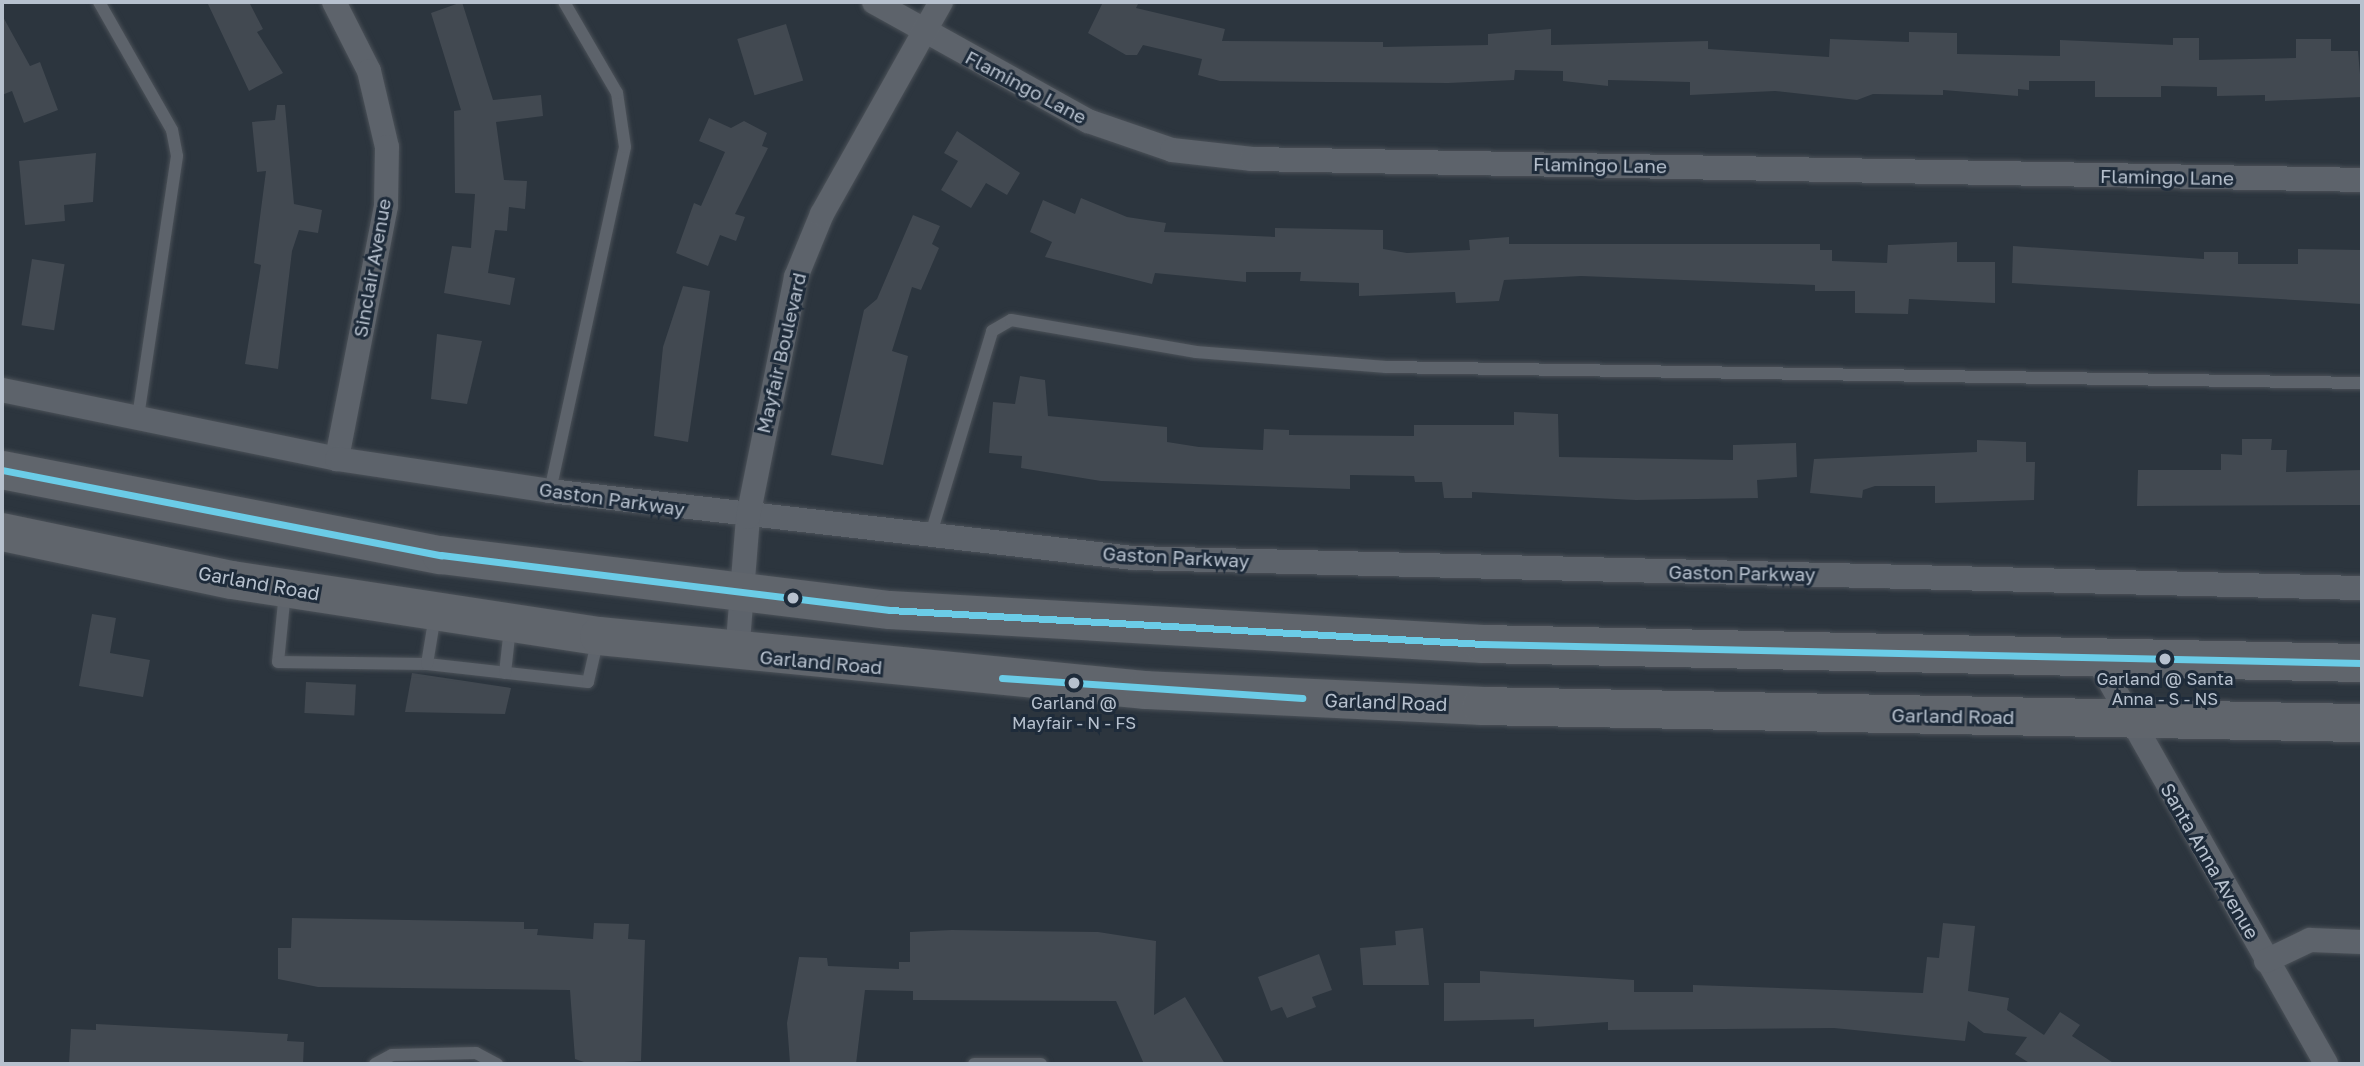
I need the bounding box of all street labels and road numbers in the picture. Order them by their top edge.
street label: Flamingo Lane [961,45,1091,129]
street label: Flamingo Lane [1533,152,1667,178]
street label: Flamingo Lane [2100,164,2234,190]
street label: Sinclair Avenue [349,197,395,339]
street label: Mayfair Boulevard [751,270,811,436]
street label: Gaston Parkway [538,477,686,521]
street label: Gaston Parkway [1102,542,1250,572]
street label: Gaston Parkway [1668,560,1816,586]
street label: Garland Road [196,561,322,605]
street label: Garland Road [759,645,883,679]
street label: Garland Road [1324,688,1448,716]
street label: Garland Road [1891,704,2015,728]
street label: Santa Anna Avenue [2156,779,2264,943]

